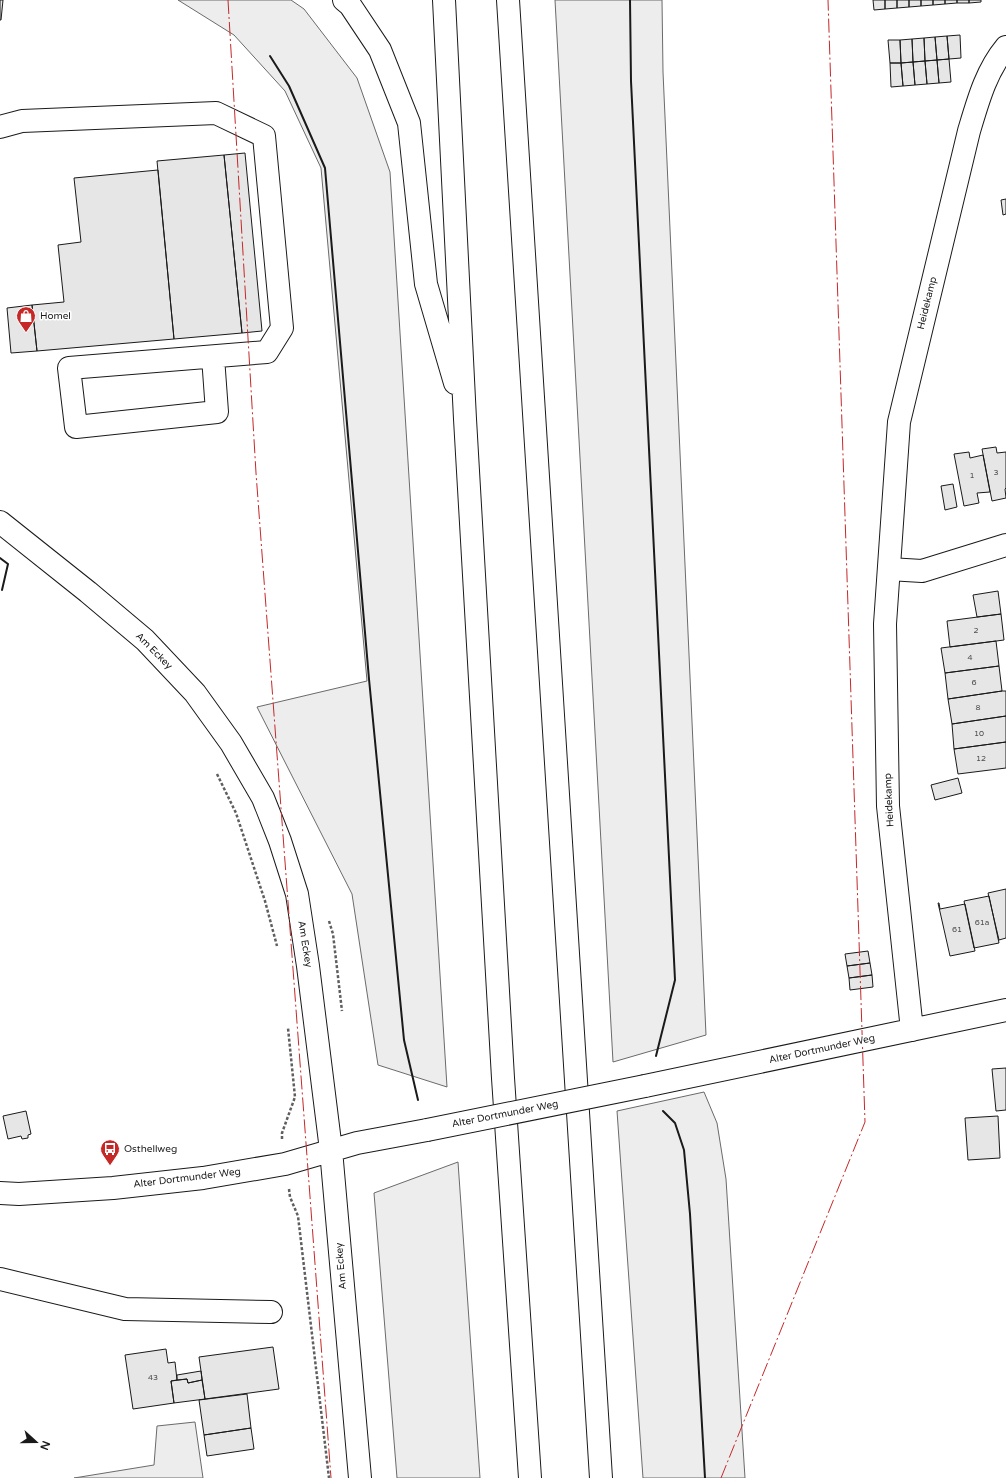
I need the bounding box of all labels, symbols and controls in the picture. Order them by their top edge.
street label: Heidekamp [915,275,939,331]
shop icon: Homel [15,305,37,333]
place label: Homel [40,310,71,322]
house number: 3 [993,468,999,477]
house number: 1 [969,471,975,480]
house number: 2 [973,626,979,635]
street label: Am Eckey [133,630,175,672]
house number: 4 [967,653,973,662]
house number: 6 [971,678,977,687]
house number: 8 [975,703,981,712]
house number: 10 [974,729,984,738]
house number: 12 [976,754,986,763]
street label: Heidekamp [882,773,896,827]
house number: 61a [975,918,989,927]
street label: Am Eckey [295,920,315,969]
house number: 61 [952,925,962,934]
street label: Alter Dortmunder Weg [768,1032,876,1066]
street label: Alter Dortmunder Weg [451,1098,559,1130]
bus stop icon: Osthellweg [99,1138,121,1166]
place label: Osthellweg [124,1143,177,1155]
street label: Alter Dortmunder Weg [133,1165,241,1191]
street label: Am Eckey [333,1241,349,1290]
house number: 43 [148,1373,158,1382]
north arrow [16,1422,56,1462]
text: N [37,1439,53,1452]

